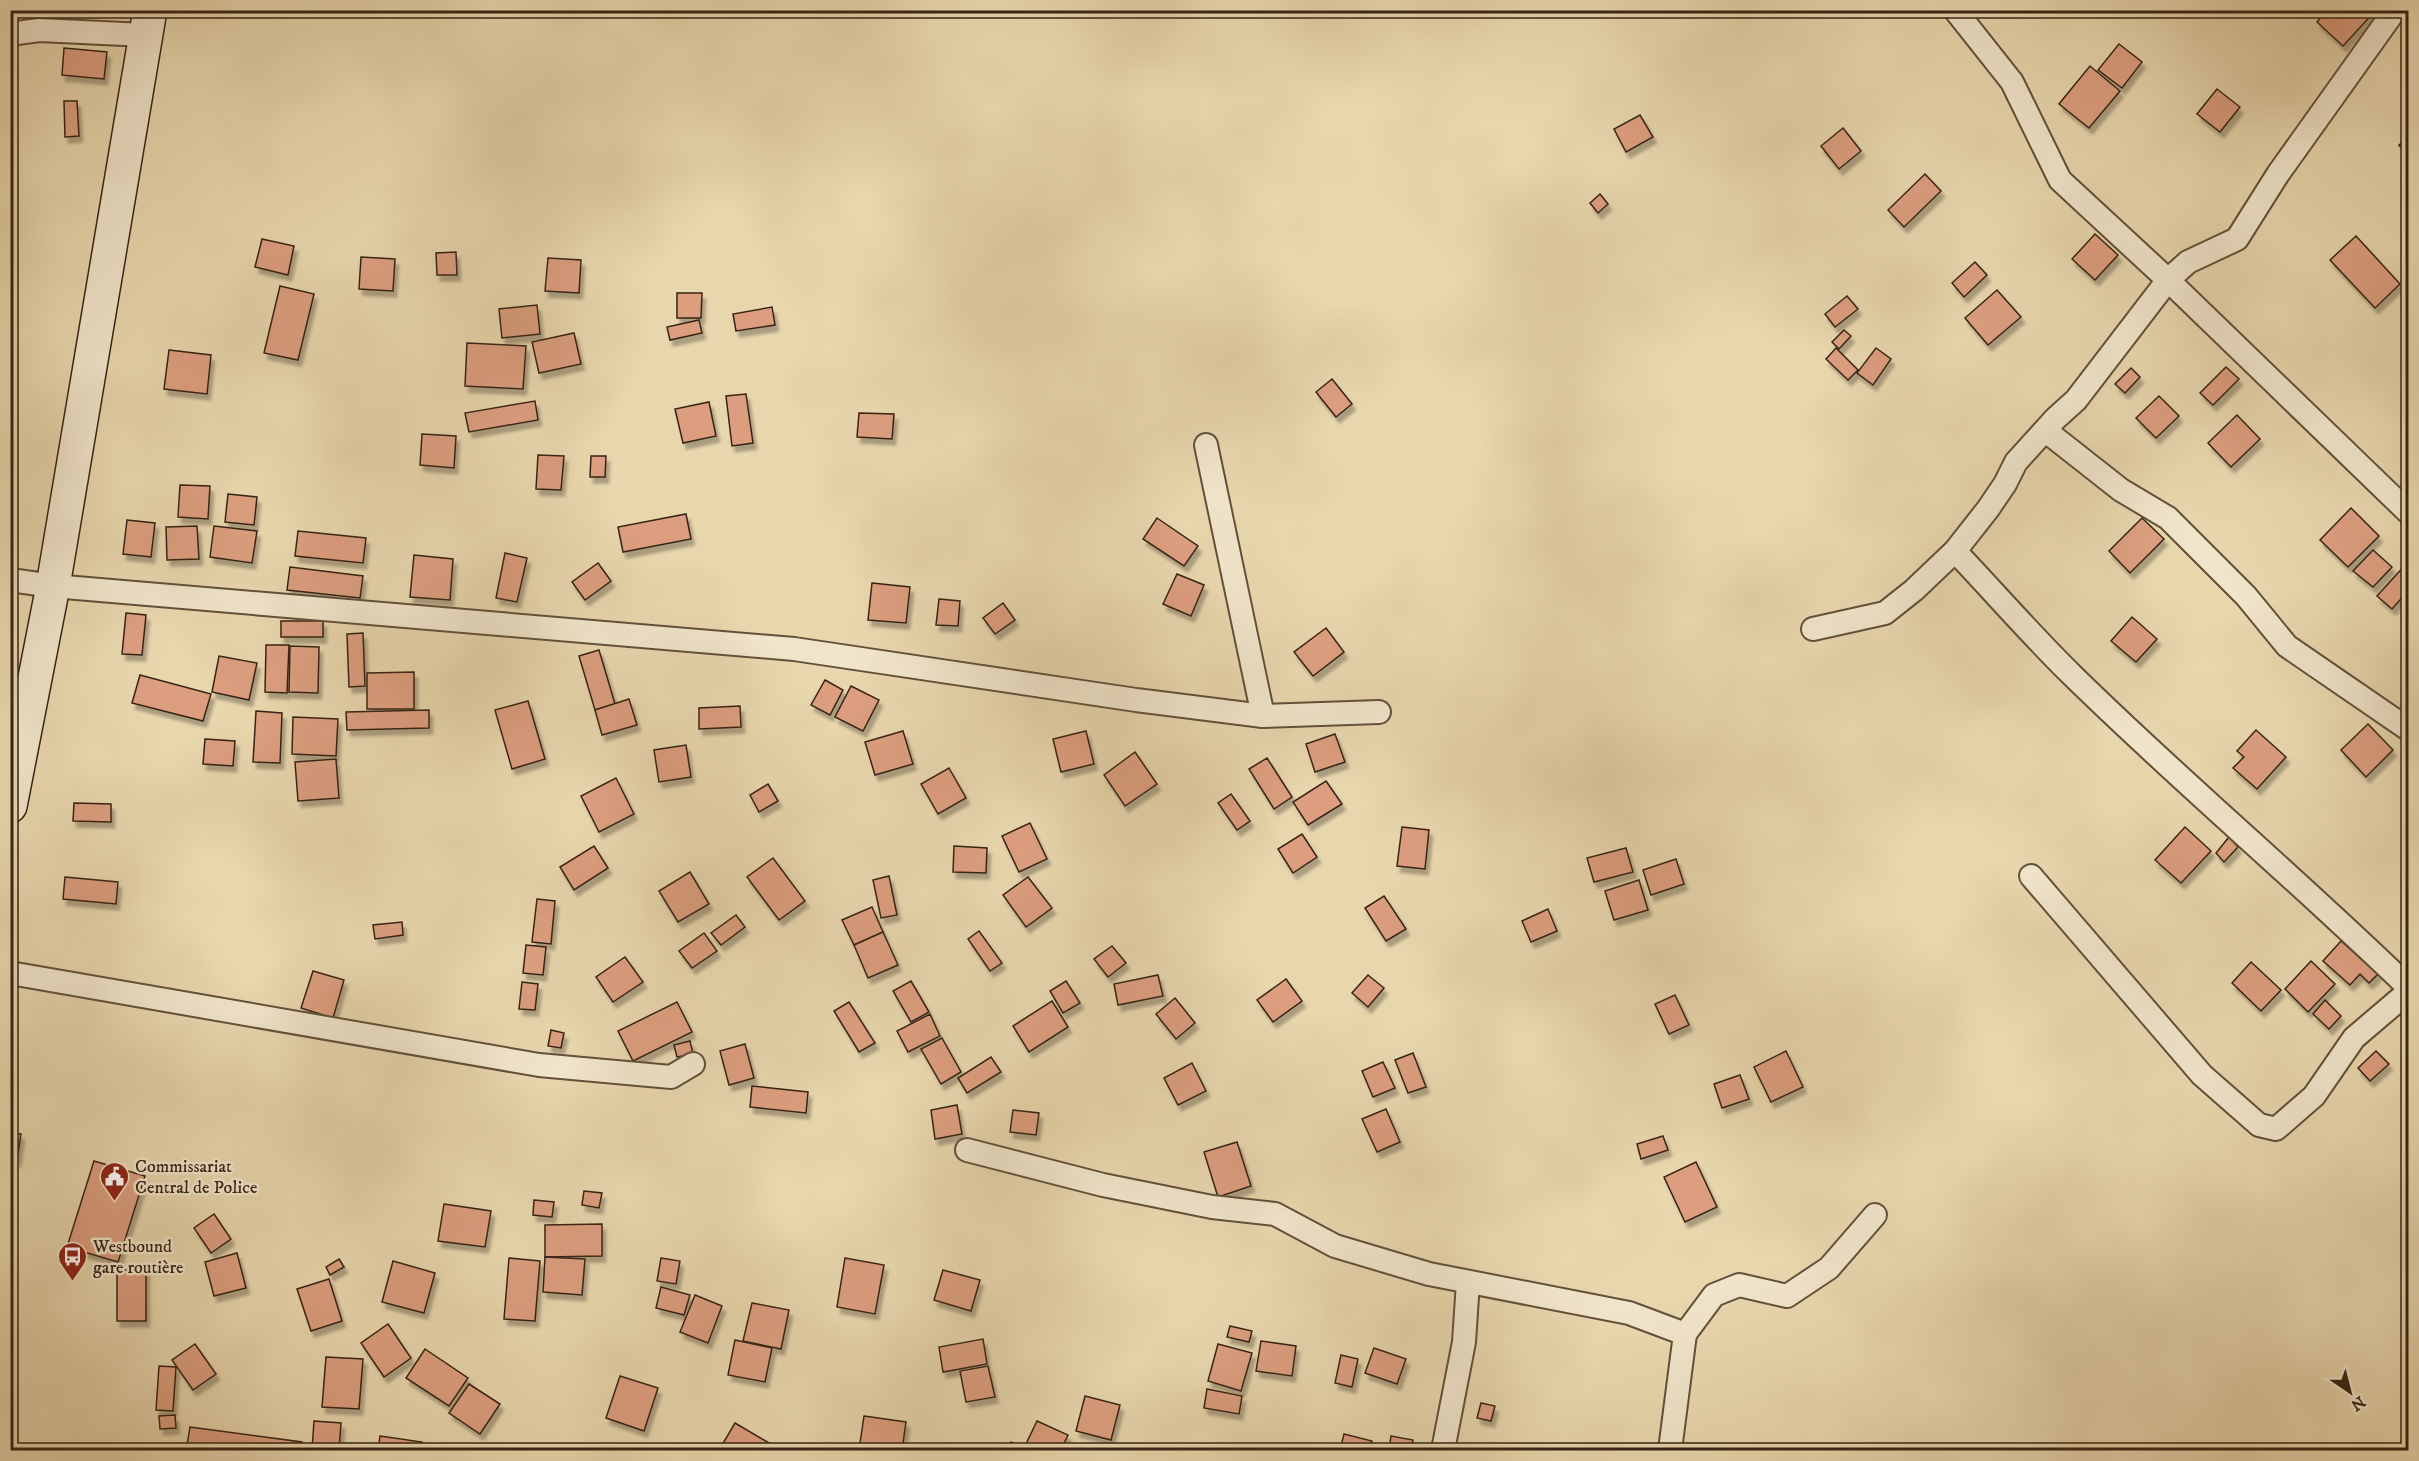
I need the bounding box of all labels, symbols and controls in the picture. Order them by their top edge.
place label: Commissariat Central de Police [135,1156,257,1199]
public building icon: Commissariat Central de Police [98,1160,130,1202]
place label: Westbound gare routière [92,1236,184,1279]
bus stop icon: Westbound gare routière [56,1240,88,1282]
north arrow [2320,1362,2380,1422]
text: N [2347,1392,2369,1415]

